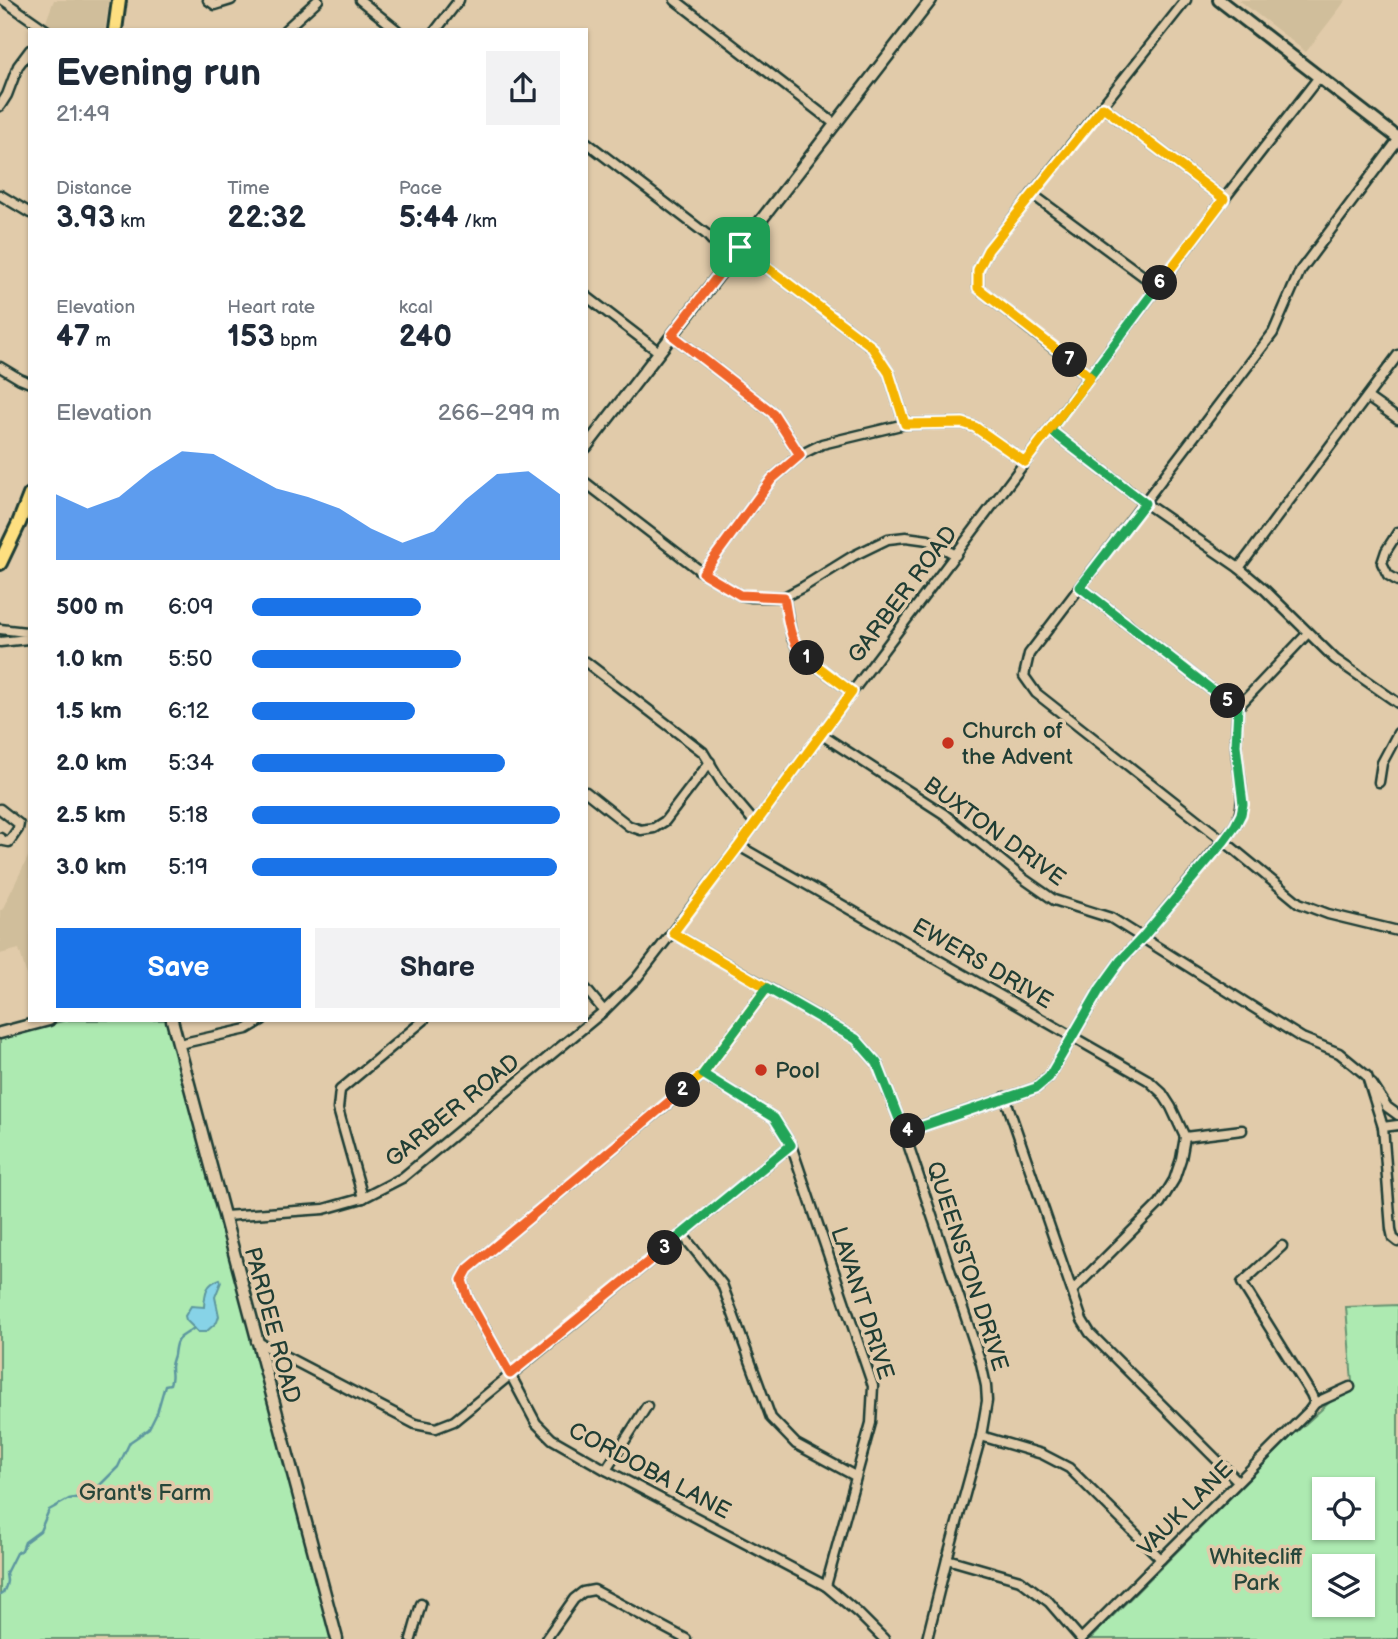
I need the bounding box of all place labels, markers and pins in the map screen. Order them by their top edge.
pin [710,217,770,277]
pin: 6 [1142,266,1178,300]
pin: 7 [1052,342,1088,378]
pin: 1 [790,640,824,676]
pin: 5 [1210,684,1246,718]
place label: Church of the Advent [962,717,1073,771]
marker: Church of the Advent [940,735,956,751]
place label: Pool [775,1057,820,1085]
marker: Pool [753,1062,769,1078]
pin: 2 [666,1072,700,1108]
pin: 4 [890,1114,926,1148]
pin: 3 [648,1230,682,1266]

